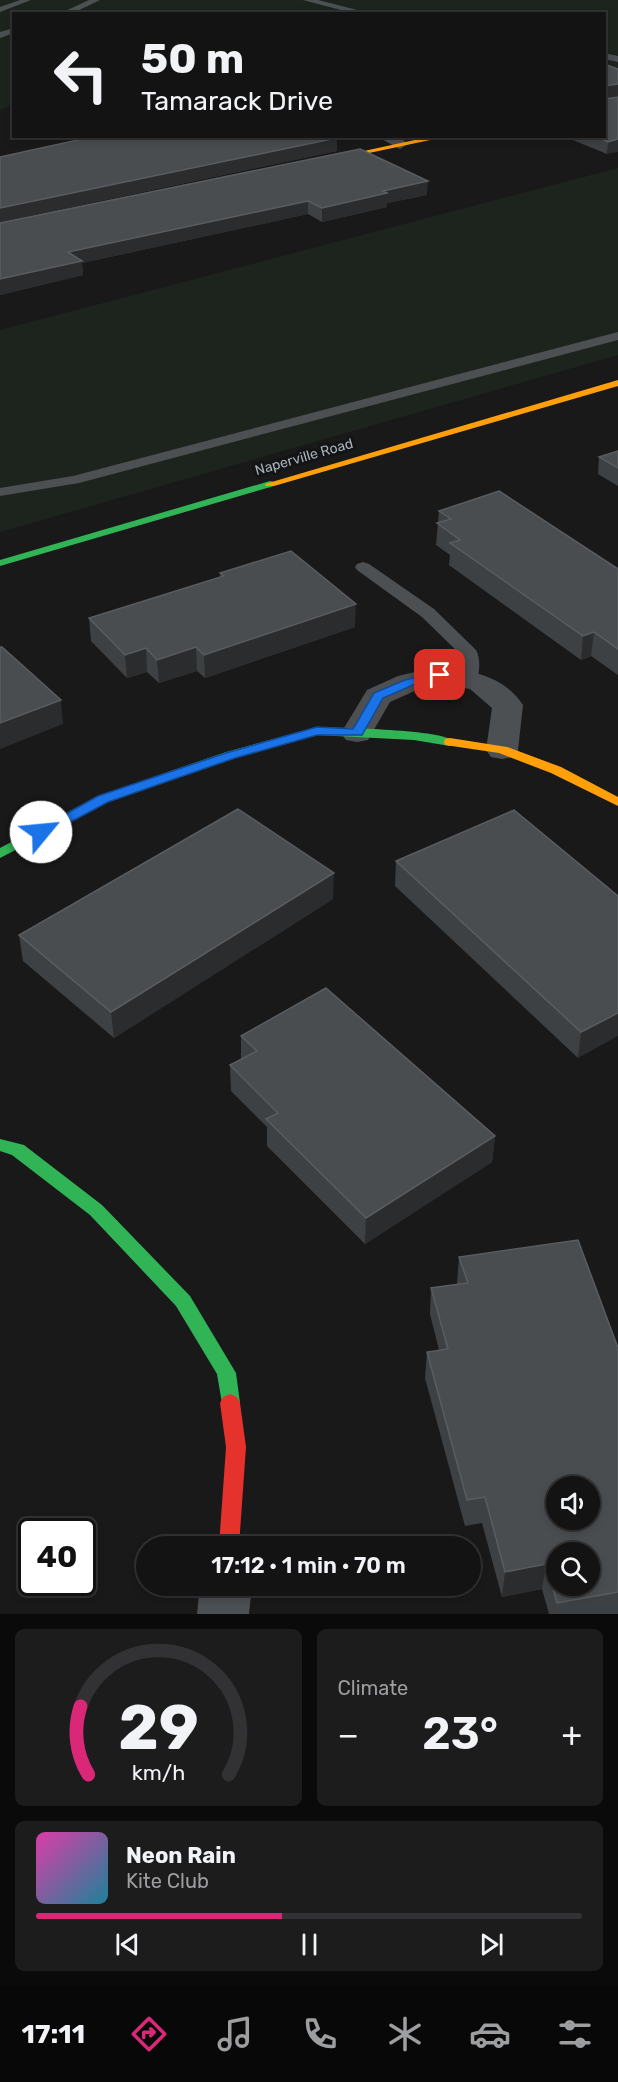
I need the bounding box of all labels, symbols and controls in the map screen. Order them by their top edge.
text: 50 m [141,34,244,84]
icon: left [42,36,120,114]
text: Tamarack Drive [141,85,333,117]
street label: Naperville Road [253,435,355,479]
pin [414,649,465,700]
icon: arrive [423,658,456,691]
position arrow [9,800,73,864]
map controls [546,1476,600,1596]
button: sound [546,1476,600,1530]
speed limit sign: 40 [18,1518,96,1596]
button: search [546,1542,600,1596]
text: 17:12 · 1 min · 70 m [211,1552,406,1579]
text: Climate [338,1676,408,1700]
text: 29 [118,1691,199,1765]
text: 23° [422,1707,498,1760]
text: − [338,1715,359,1754]
text: + [561,1715,582,1754]
text: km/h [131,1760,185,1785]
text: Neon Rain [126,1842,236,1869]
text: Kite Club [126,1869,209,1893]
icon: previous [111,1928,144,1961]
icon: pause [293,1928,326,1961]
icon: next [475,1928,508,1961]
icon: directions [128,2013,170,2055]
icon: music [214,2013,256,2055]
icon: phone [299,2013,341,2055]
icon: climate [384,2013,426,2055]
icon: car [469,2013,511,2055]
icon: filters [554,2013,596,2055]
text: 17:11 [22,2018,85,2050]

